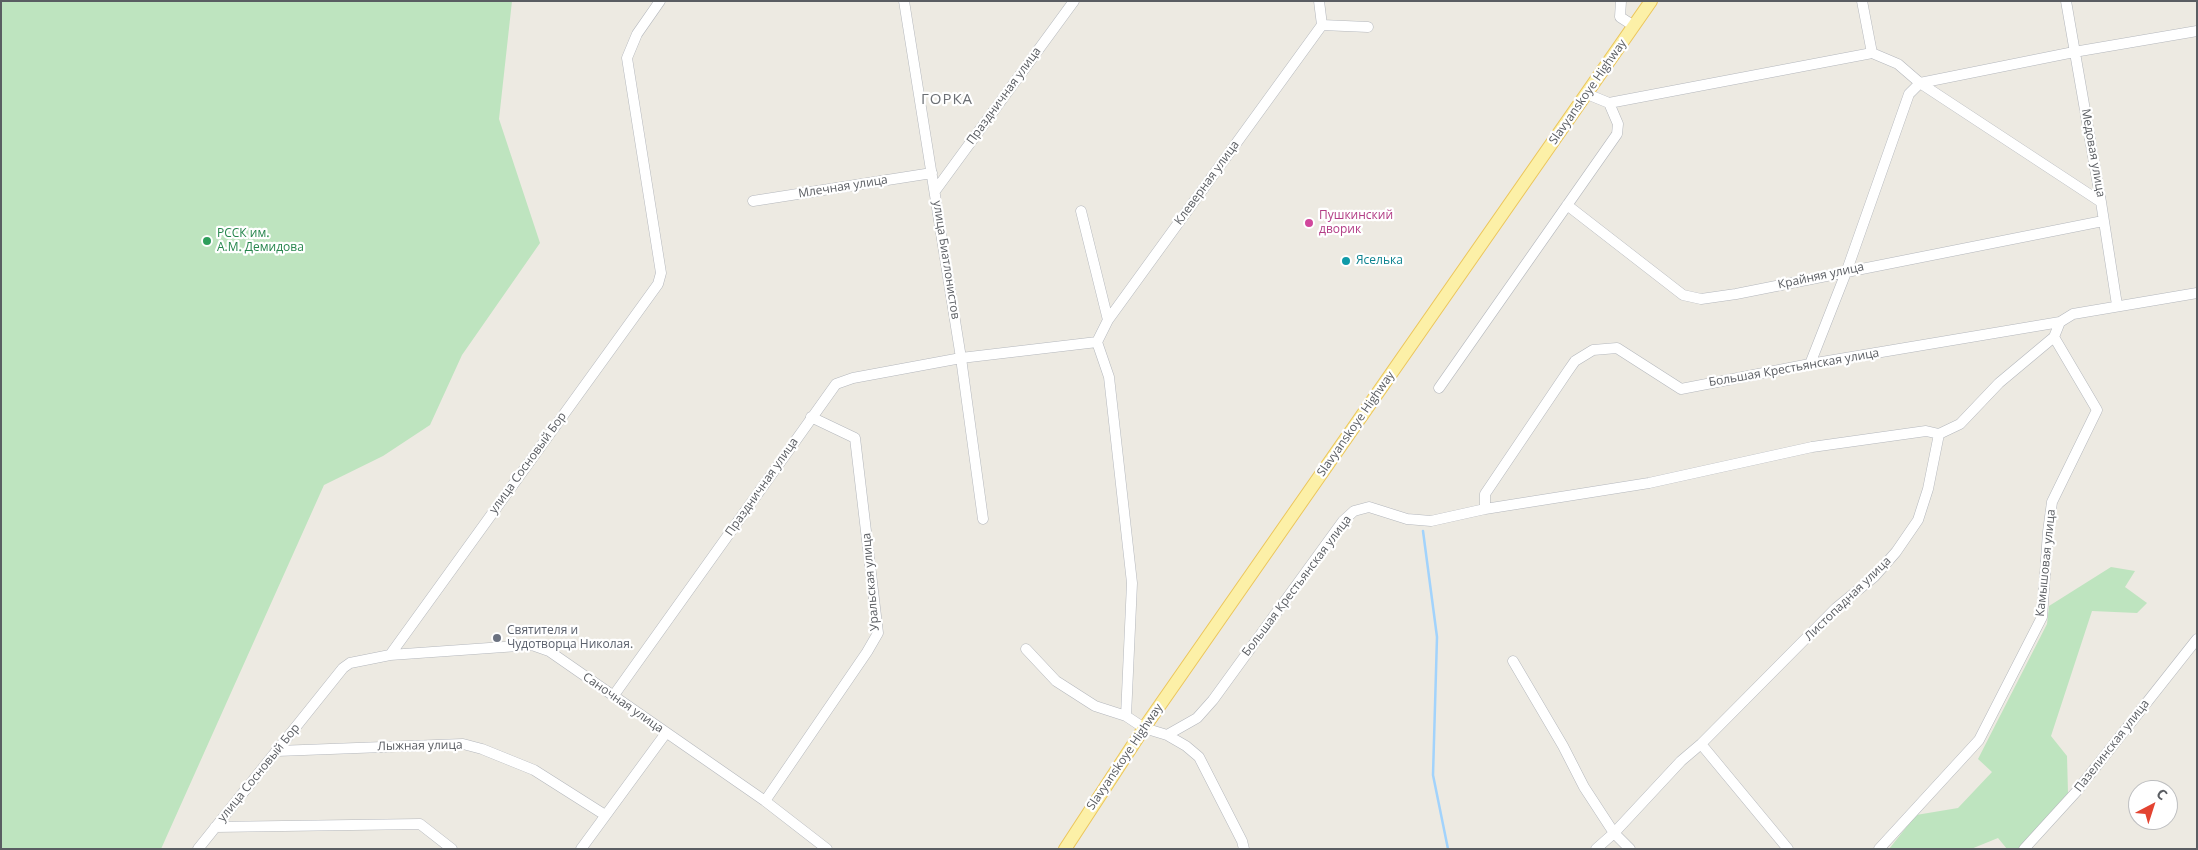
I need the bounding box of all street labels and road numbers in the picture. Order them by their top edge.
street label: Slavyanskoye Highway [1546,37,1630,147]
street label: Праздничная улица [964,45,1044,147]
street label: Медовая улица [2078,108,2108,198]
street label: Клеверная улица [1172,138,1242,228]
street label: Млечная улица [797,173,889,201]
street label: улица Биатлонистов [930,200,962,320]
street label: Крайняя улица [1777,260,1865,292]
street label: Большая Крестьянская улица [1708,346,1880,390]
street label: Slavyanskoye Highway [1314,369,1398,479]
street label: улица Сосновый Бор [486,409,570,517]
street label: Праздничная улица [723,435,801,539]
street label: Камышовая улица [2033,509,2059,617]
street label: Большая Крестьянская улица [1239,513,1355,659]
street label: Уральская улица [860,532,882,632]
street label: Листопадная улица [1802,554,1894,644]
street label: Саночная улица [580,670,666,736]
street label: Пазелинская улица [2072,697,2152,795]
street label: Slavyanskoye Highway [1084,701,1166,813]
street label: улица Сосновый Бор [215,721,303,825]
street label: Лыжная улица [377,738,463,754]

